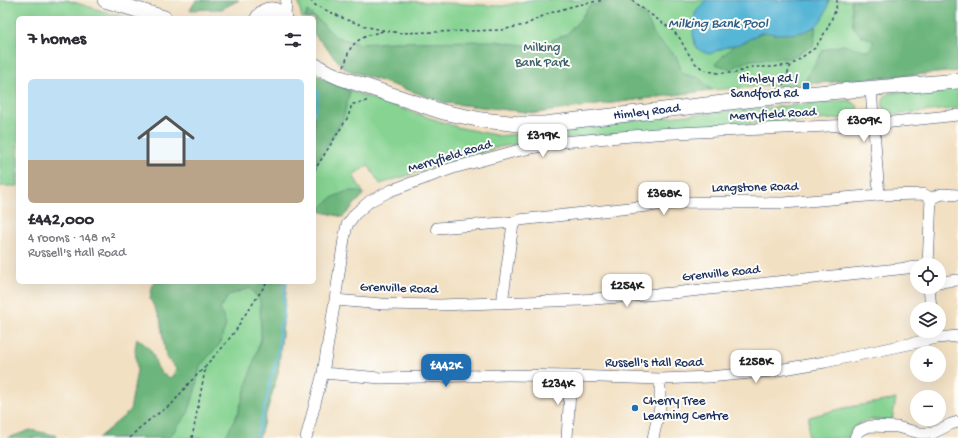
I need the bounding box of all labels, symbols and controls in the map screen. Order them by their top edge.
water label: Milking Bank Pool [668,16,769,33]
icon: filters [282,29,304,51]
text: 7 homes [28,30,86,50]
park label: Milking Bank Park [514,41,570,71]
place label: Himley Rd / Sandford Rd [731,72,799,102]
marker: Himley Rd / Sandford Rd [801,81,811,91]
street label: Himley Road [613,100,682,123]
icon: home [130,105,202,177]
street label: Merryfield Road [729,105,818,125]
pin: £309K [836,109,892,143]
text: £309K [847,114,881,129]
pin: £319K [515,124,571,158]
text: £319K [527,129,559,144]
street label: Merryfield Road [406,137,495,177]
street label: Langstone Road [712,180,800,196]
pin: £368K [636,182,692,216]
text: £368K [647,187,681,202]
text: £442,000 [28,211,94,231]
text: 4 rooms · 148 m² [28,231,116,246]
text: Russell's Hall Road [28,246,126,261]
map controls [910,258,946,426]
button: locate [910,258,946,294]
street label: Grenville Road [681,262,762,286]
pin: £254K [599,274,655,308]
text: £254K [611,279,643,294]
street label: Grenville Road [360,280,440,298]
button: layers [910,302,946,338]
button: + [910,346,946,382]
pin: £258K [728,350,784,384]
pin: £442K [418,354,474,388]
text: £258K [739,355,773,370]
street label: Russell's Hall Road [605,356,704,371]
text: £442K [430,359,462,374]
pin: £234K [530,372,586,406]
text: £234K [542,377,574,392]
button: − [910,390,946,426]
place label: Cherry Tree Learning Centre [643,394,729,424]
marker: Cherry Tree Learning Centre [630,403,640,413]

